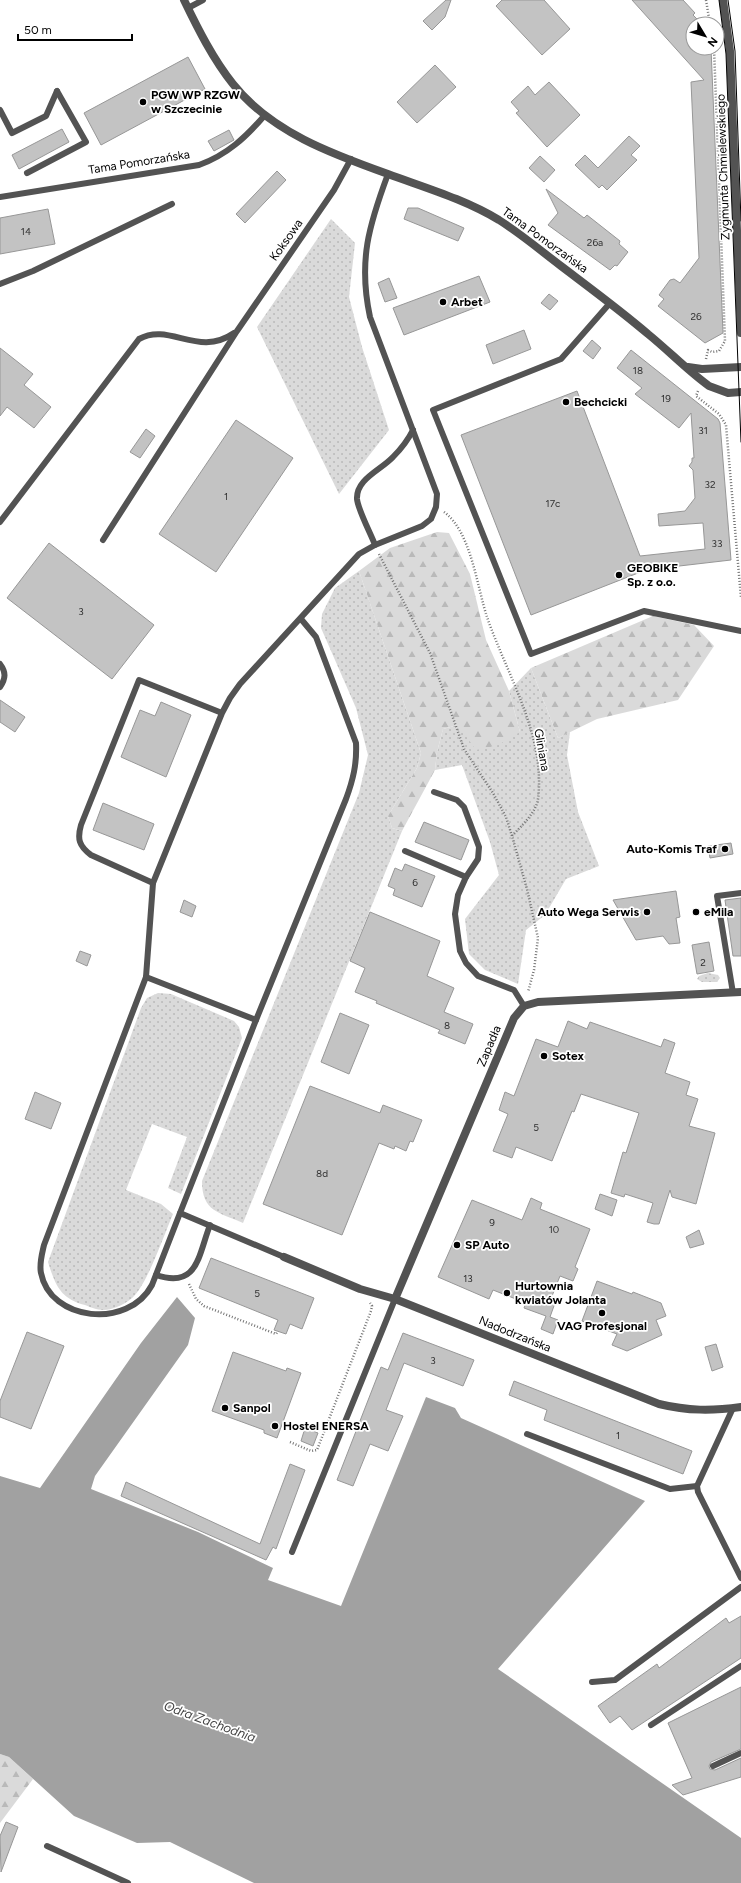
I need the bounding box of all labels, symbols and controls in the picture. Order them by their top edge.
scale bar [18,16,132,42]
north arrow [685,16,725,56]
text: 50 m [24,23,52,37]
text: N [705,34,720,49]
place label: PGW WP RZGW w Szczecinie [151,88,240,116]
street label: Zygmunta Chmielewskiego [713,94,733,240]
marker: PGW WP RZGW w Szczecinie [138,97,148,107]
street label: Tama Pomorzańska [87,147,191,177]
street label: Tama Pomorzańska [499,204,591,276]
street label: Koksowa [267,216,305,264]
house number: 14 [21,225,31,238]
house number: 26a [587,236,603,249]
place label: Arbet [451,295,483,309]
marker: Arbet [438,297,448,307]
house number: 26 [690,310,702,323]
house number: 18 [633,364,643,377]
house number: 19 [661,392,671,405]
place label: Bechcicki [574,395,627,409]
marker: Bechcicki [561,397,571,407]
house number: 31 [698,424,708,437]
house number: 32 [704,478,716,491]
house number: 1 [224,490,228,503]
house number: 17c [546,497,561,510]
house number: 33 [712,537,722,550]
place label: GEOBIKE Sp. z o.o. [627,561,678,589]
marker: GEOBIKE Sp. z o.o. [614,570,624,580]
house number: 3 [78,605,84,618]
street label: Gliniana [531,728,553,772]
place label: Auto-Komis Traf [626,842,717,856]
marker: Auto-Komis Traf [720,844,730,854]
house number: 6 [412,876,418,889]
place label: Auto Wega Serwis [537,905,639,919]
place label: eMila [704,905,733,919]
marker: Auto Wega Serwis [642,907,652,917]
marker: eMila [691,907,701,917]
house number: 2 [700,956,706,969]
house number: 8 [444,1019,450,1032]
street label: Zapadła [474,1023,504,1069]
place label: Sotex [552,1049,584,1063]
marker: Sotex [539,1051,549,1061]
house number: 5 [533,1121,539,1134]
house number: 8d [316,1167,328,1180]
house number: 9 [489,1216,495,1229]
house number: 10 [549,1223,559,1236]
place label: SP Auto [465,1238,509,1252]
marker: SP Auto [452,1240,462,1250]
house number: 13 [463,1272,473,1285]
place label: Hurtownia kwiatów Jolanta [515,1279,606,1307]
house number: 5 [254,1287,260,1300]
marker: Hurtownia kwiatów Jolanta [502,1288,512,1298]
marker: VAG Profesjonal [597,1308,607,1318]
street label: Nadodrzańska [477,1313,553,1355]
place label: VAG Profesjonal [557,1319,647,1333]
house number: 3 [430,1354,436,1367]
place label: Sanpol [233,1401,271,1415]
marker: Sanpol [220,1403,230,1413]
place label: Hostel ENERSA [283,1419,369,1433]
marker: Hostel ENERSA [270,1421,280,1431]
house number: 1 [616,1429,620,1442]
water label: Odra Zachodnia [162,1698,258,1745]

